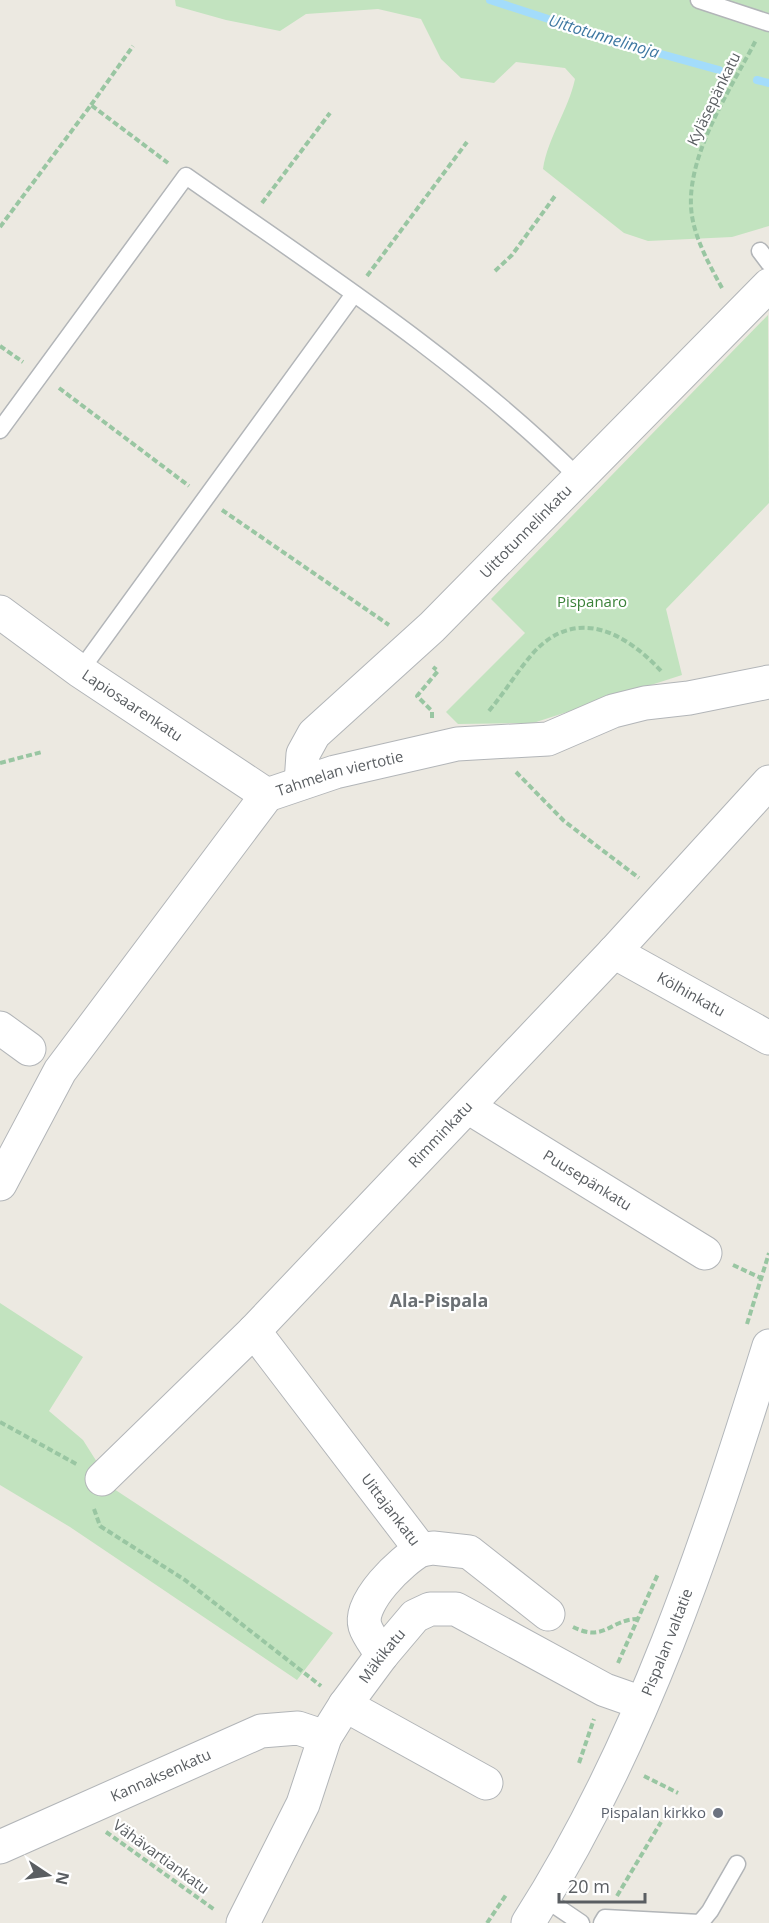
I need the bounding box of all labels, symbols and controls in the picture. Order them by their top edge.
water label: Uittotunnelinoja [546,9,662,63]
street label: Kyläsepänkatu [682,48,744,149]
street label: Uittotunnelinkatu [475,480,576,582]
park label: Pispanaro [557,591,627,611]
street label: Lapiosaarenkatu [79,664,187,745]
street label: Tahmelan viertotie [273,746,405,800]
street label: Kölhinkatu [654,967,729,1021]
street label: Rimminkatu [403,1096,476,1172]
street label: Puusepänkatu [540,1145,636,1214]
district label: Ala-Pispala [390,1288,488,1312]
street label: Uittajankatu [357,1469,425,1550]
street label: Pispalan valtatie [636,1585,696,1698]
street label: Mäkikatu [354,1624,409,1687]
street label: Kannaksenkatu [107,1744,214,1806]
place label: Pispalan kirkko [601,1802,706,1822]
marker: Pispalan kirkko [711,1806,725,1820]
street label: Vähävartiankatu [110,1815,214,1898]
north arrow [18,1845,78,1905]
scale bar [559,1866,644,1904]
text: N [50,1870,75,1887]
text: 20 m [568,1874,610,1898]

